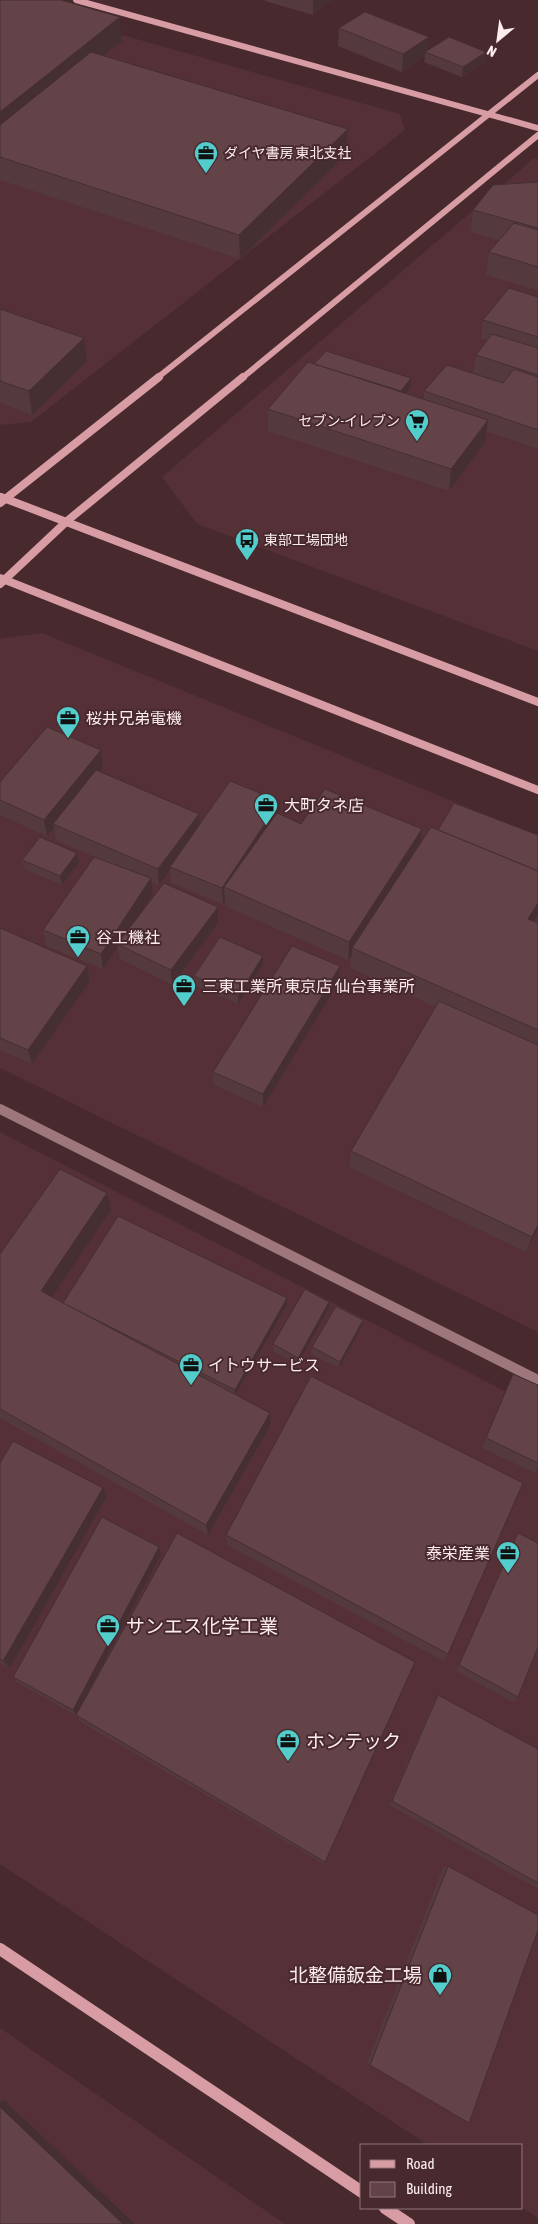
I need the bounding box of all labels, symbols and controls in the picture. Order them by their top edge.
north arrow [473,15,523,65]
text: N [484,42,499,60]
office icon: ダイヤ書房 東北支社 [193,140,219,174]
place label: ダイヤ書房 東北支社 [224,145,352,161]
supermarket icon: セブン-イレブン [404,408,430,442]
place label: セブン-イレブン [299,413,400,429]
bus stop icon: 東部工場団地 [234,527,260,561]
place label: 東部工場団地 [264,532,348,548]
office icon: 桜井兄弟電機 [55,705,81,739]
place label: 桜井兄弟電機 [86,709,182,727]
office icon: 大町タネ店 [253,792,279,826]
place label: 大町タネ店 [284,796,364,814]
office icon: 谷工機社 [65,924,91,958]
place label: 谷工機社 [96,928,160,946]
office icon: 三東工業所 東京店 仙台事業所 [171,973,197,1007]
place label: 三東工業所 東京店 仙台事業所 [202,977,414,995]
office icon: イトウサービス [178,1352,204,1386]
place label: イトウサービス [208,1356,320,1374]
office icon: 泰栄産業 [495,1540,521,1574]
place label: 泰栄産業 [426,1544,490,1562]
office icon: サンエス化学工業 [95,1613,121,1647]
place label: サンエス化学工業 [126,1615,278,1637]
office icon: ホンテック [275,1728,301,1762]
place label: ホンテック [306,1730,401,1752]
shop icon: 北整備鈑金工場 [427,1962,453,1996]
place label: 北整備鈑金工場 [289,1964,422,1986]
legend [360,2144,523,2209]
text: Road [406,2155,435,2172]
text: Building [406,2180,452,2197]

